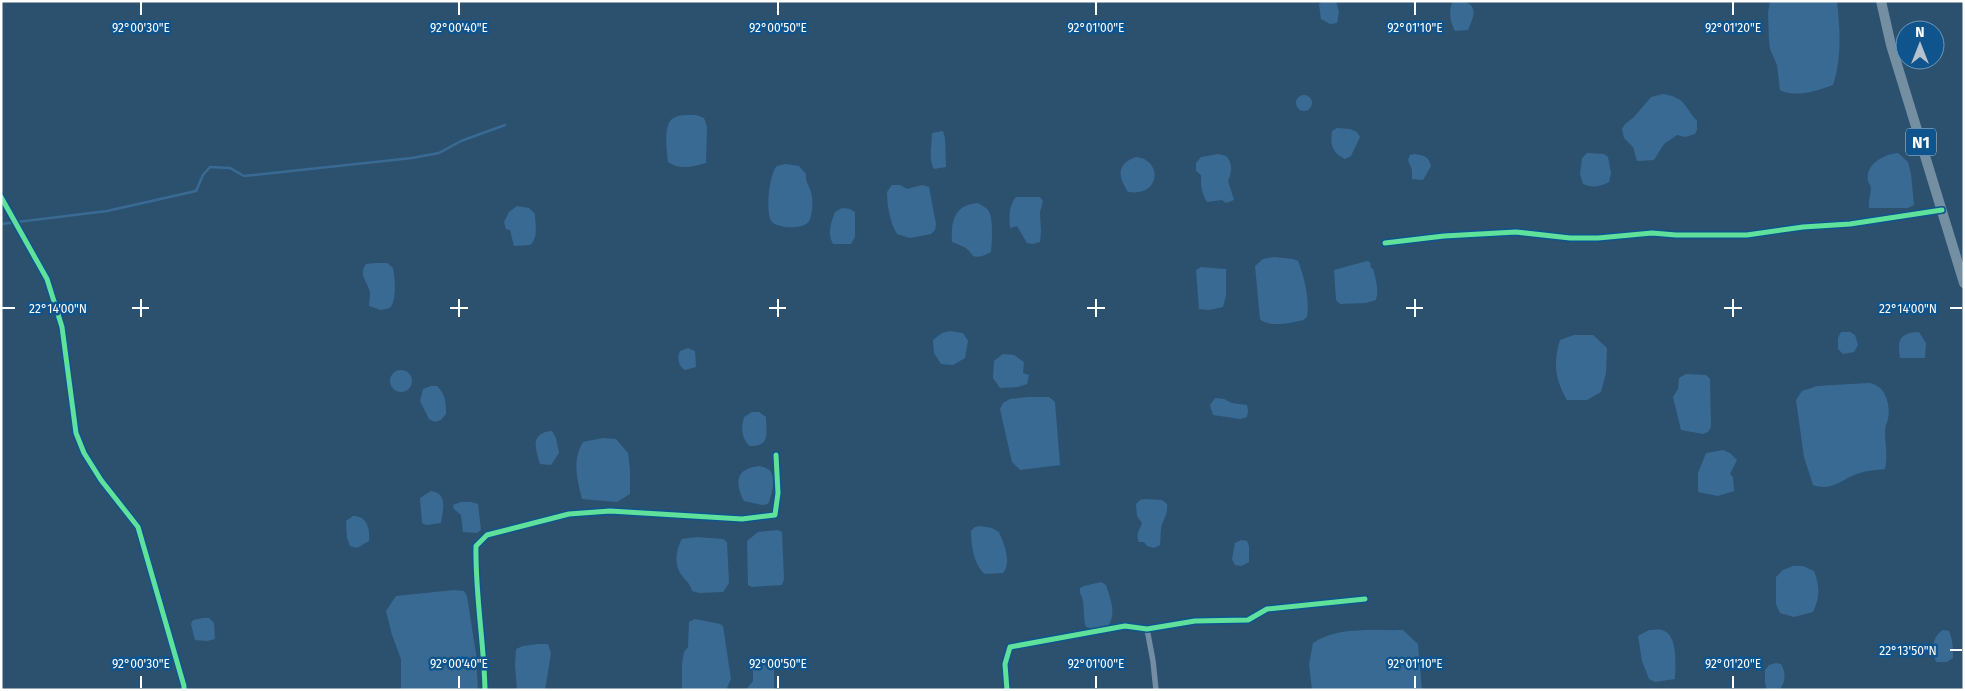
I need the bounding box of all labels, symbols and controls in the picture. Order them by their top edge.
north arrow [1895,20,1945,70]
text: 92°00'30"E [112,21,170,35]
text: 92°00'40"E [430,21,488,35]
text: 92°00'50"E [749,21,807,35]
text: 92°01'00"E [1068,21,1124,35]
text: 92°01'10"E [1387,21,1443,35]
text: 92°01'20"E [1705,21,1761,35]
text: N [1915,24,1925,41]
road number: N1 [1906,128,1936,156]
text: 22°14'00"N [29,302,87,316]
text: 22°14'00"N [1879,302,1937,316]
text: 22°13'50"N [1879,644,1937,658]
text: 92°00'30"E [112,657,170,671]
text: 92°00'40"E [430,657,488,671]
text: 92°00'50"E [749,657,807,671]
text: 92°01'00"E [1068,657,1124,671]
text: 92°01'10"E [1387,657,1443,671]
text: 92°01'20"E [1705,657,1761,671]

